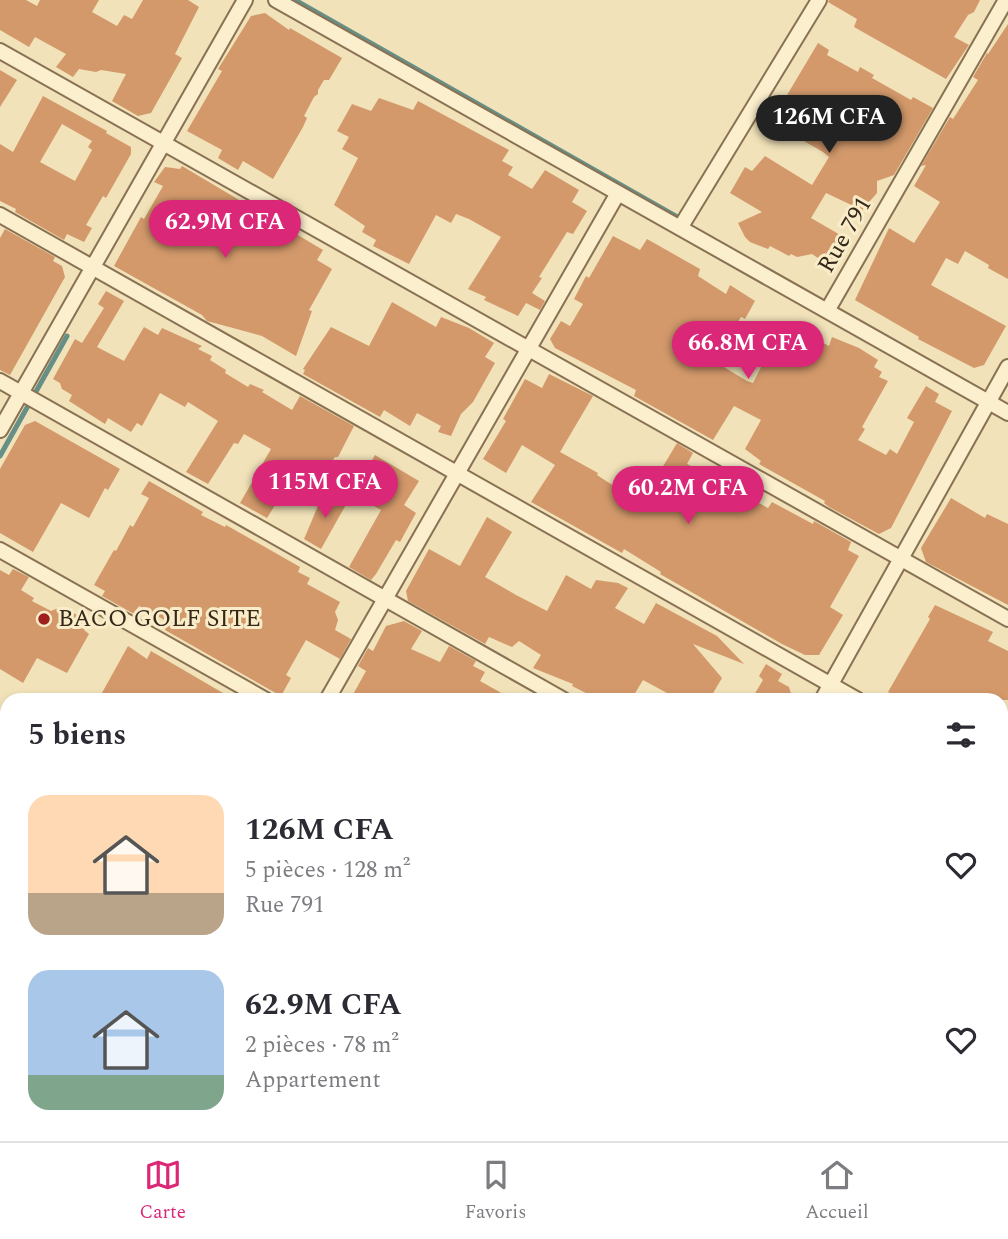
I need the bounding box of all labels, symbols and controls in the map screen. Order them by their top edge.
pin: 126M CFA [757,96,901,155]
text: 126M CFA [772,100,886,135]
street label: Rue 791 [809,190,881,280]
pin: 62.9M CFA [145,201,305,260]
text: 62.9M CFA [165,205,285,240]
pin: 66.8M CFA [668,322,828,381]
text: 66.8M CFA [688,326,808,361]
pin: 115M CFA [253,461,397,520]
text: 115M CFA [268,465,382,500]
pin: 60.2M CFA [608,466,768,526]
text: 60.2M CFA [628,471,748,506]
place label: BACO GOLF SITE [58,601,261,637]
marker: BACO GOLF SITE [36,611,52,627]
text: 5 biens [28,712,126,758]
icon: filters [942,716,980,754]
text: 126M CFA [245,807,394,853]
icon: home [84,823,168,907]
icon: heart [942,846,980,884]
text: 5 pièces · 128 m² [245,853,410,888]
text: Rue 791 [245,888,325,923]
text: 62.9M CFA [245,982,402,1028]
icon: home [84,998,168,1082]
icon: heart [942,1021,980,1059]
text: 2 pièces · 78 m² [245,1028,399,1063]
text: Appartement [245,1063,381,1098]
tab: Carte [139,1156,186,1227]
tab: Favoris [465,1156,526,1227]
tab: Accueil [805,1156,869,1227]

